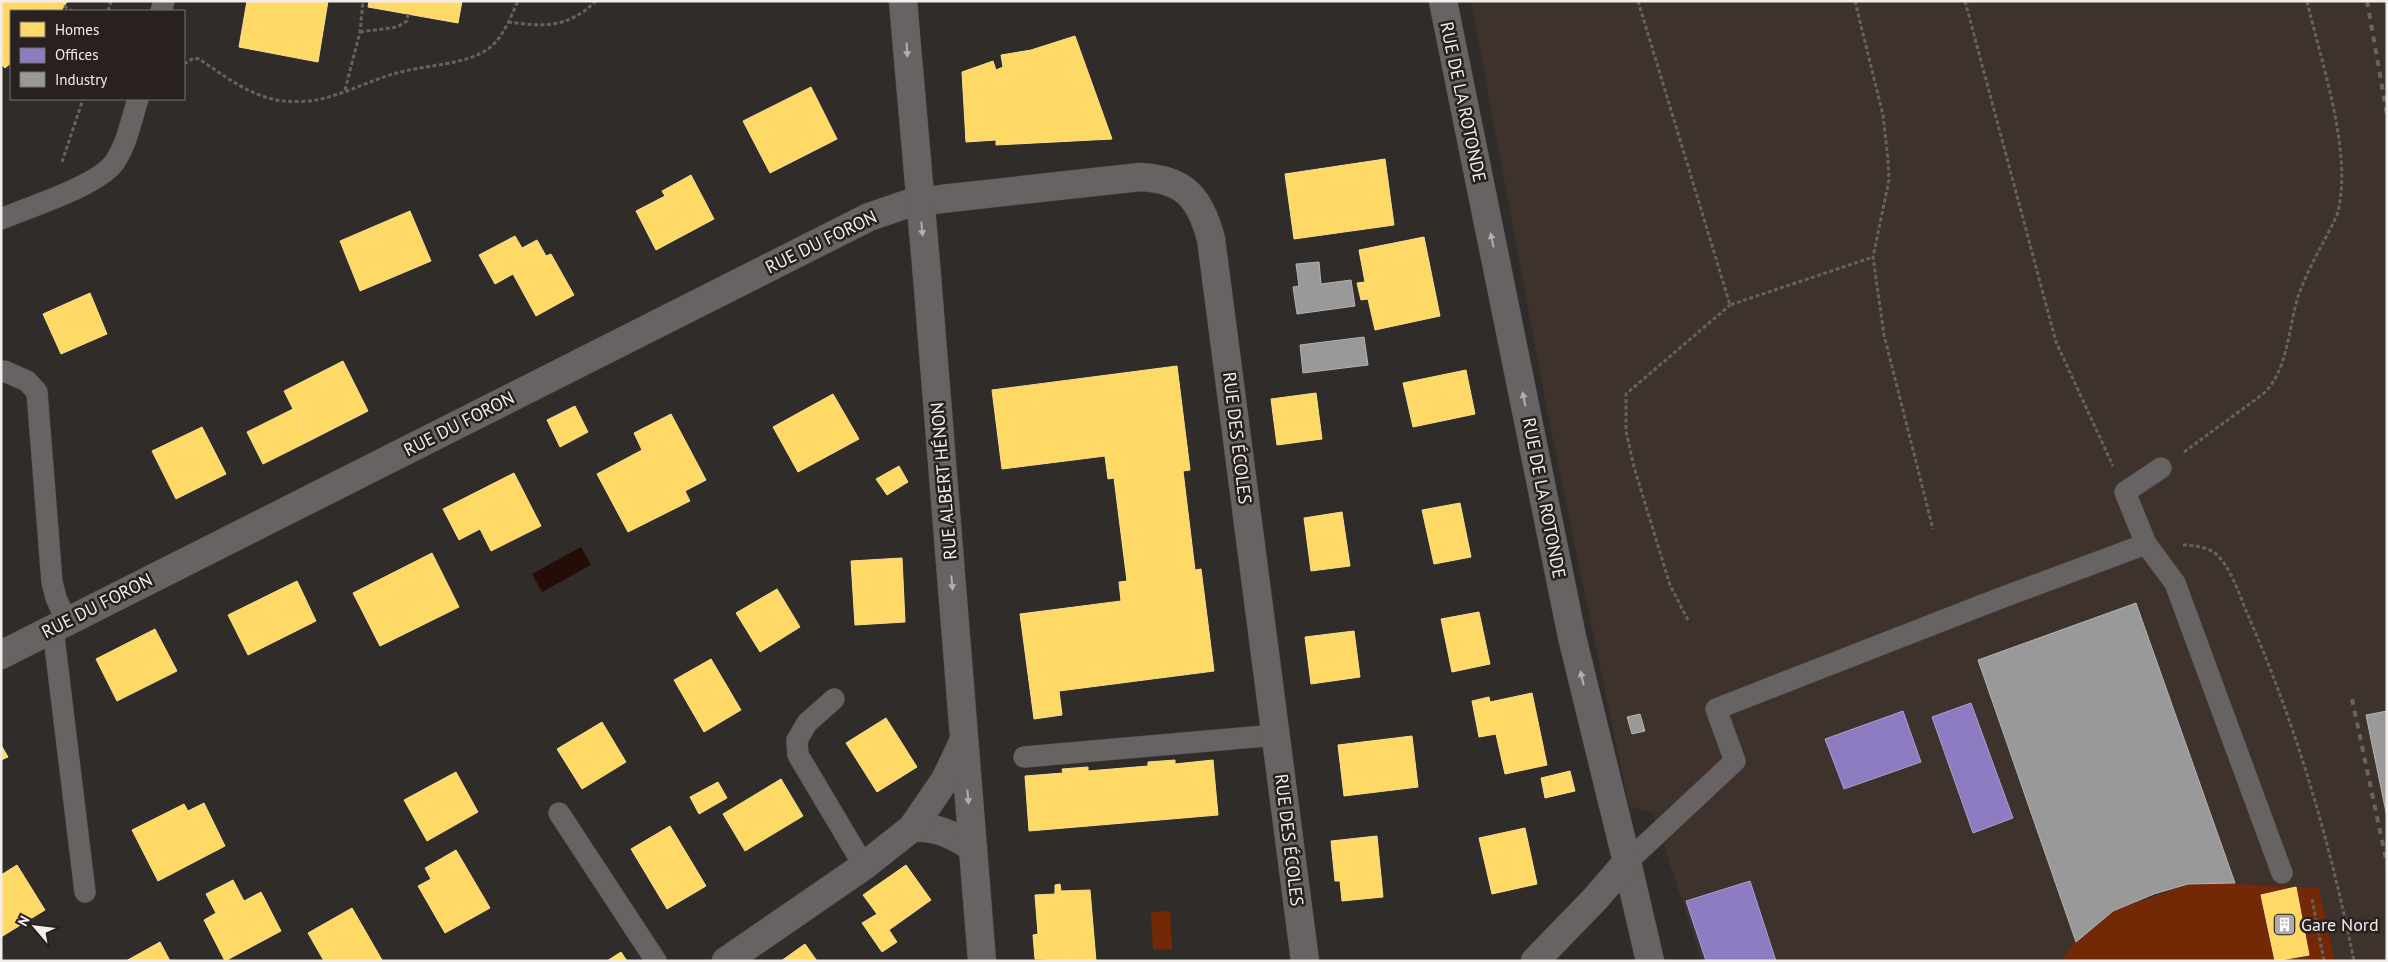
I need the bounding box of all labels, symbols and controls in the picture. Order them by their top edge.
legend [10,10,185,100]
text: Homes [55,20,99,39]
street label: RUE DE LA ROTONDE [1435,20,1492,184]
one-way arrow [903,42,911,58]
text: Offices [55,45,99,64]
text: Industry [55,70,107,89]
street label: RUE DU FORON [761,205,880,278]
one-way arrow [919,221,927,237]
one-way arrow [1488,232,1496,247]
street label: RUE DES ÉCOLES [1218,371,1257,505]
street label: RUE DU FORON [400,386,518,461]
one-way arrow [1520,391,1528,407]
street label: RUE ALBERT HÉNON [925,401,962,561]
street label: RUE DE LA ROTONDE [1518,415,1571,580]
street label: RUE DU FORON [38,568,156,643]
one-way arrow [948,575,956,591]
one-way arrow [1578,671,1586,686]
street label: RUE DES ÉCOLES [1270,773,1309,907]
one-way arrow [965,790,973,806]
north arrow [10,902,60,952]
text: N [13,913,34,929]
building icon: Gare Nord [2273,913,2297,937]
place label: Gare Nord [2301,913,2379,936]

